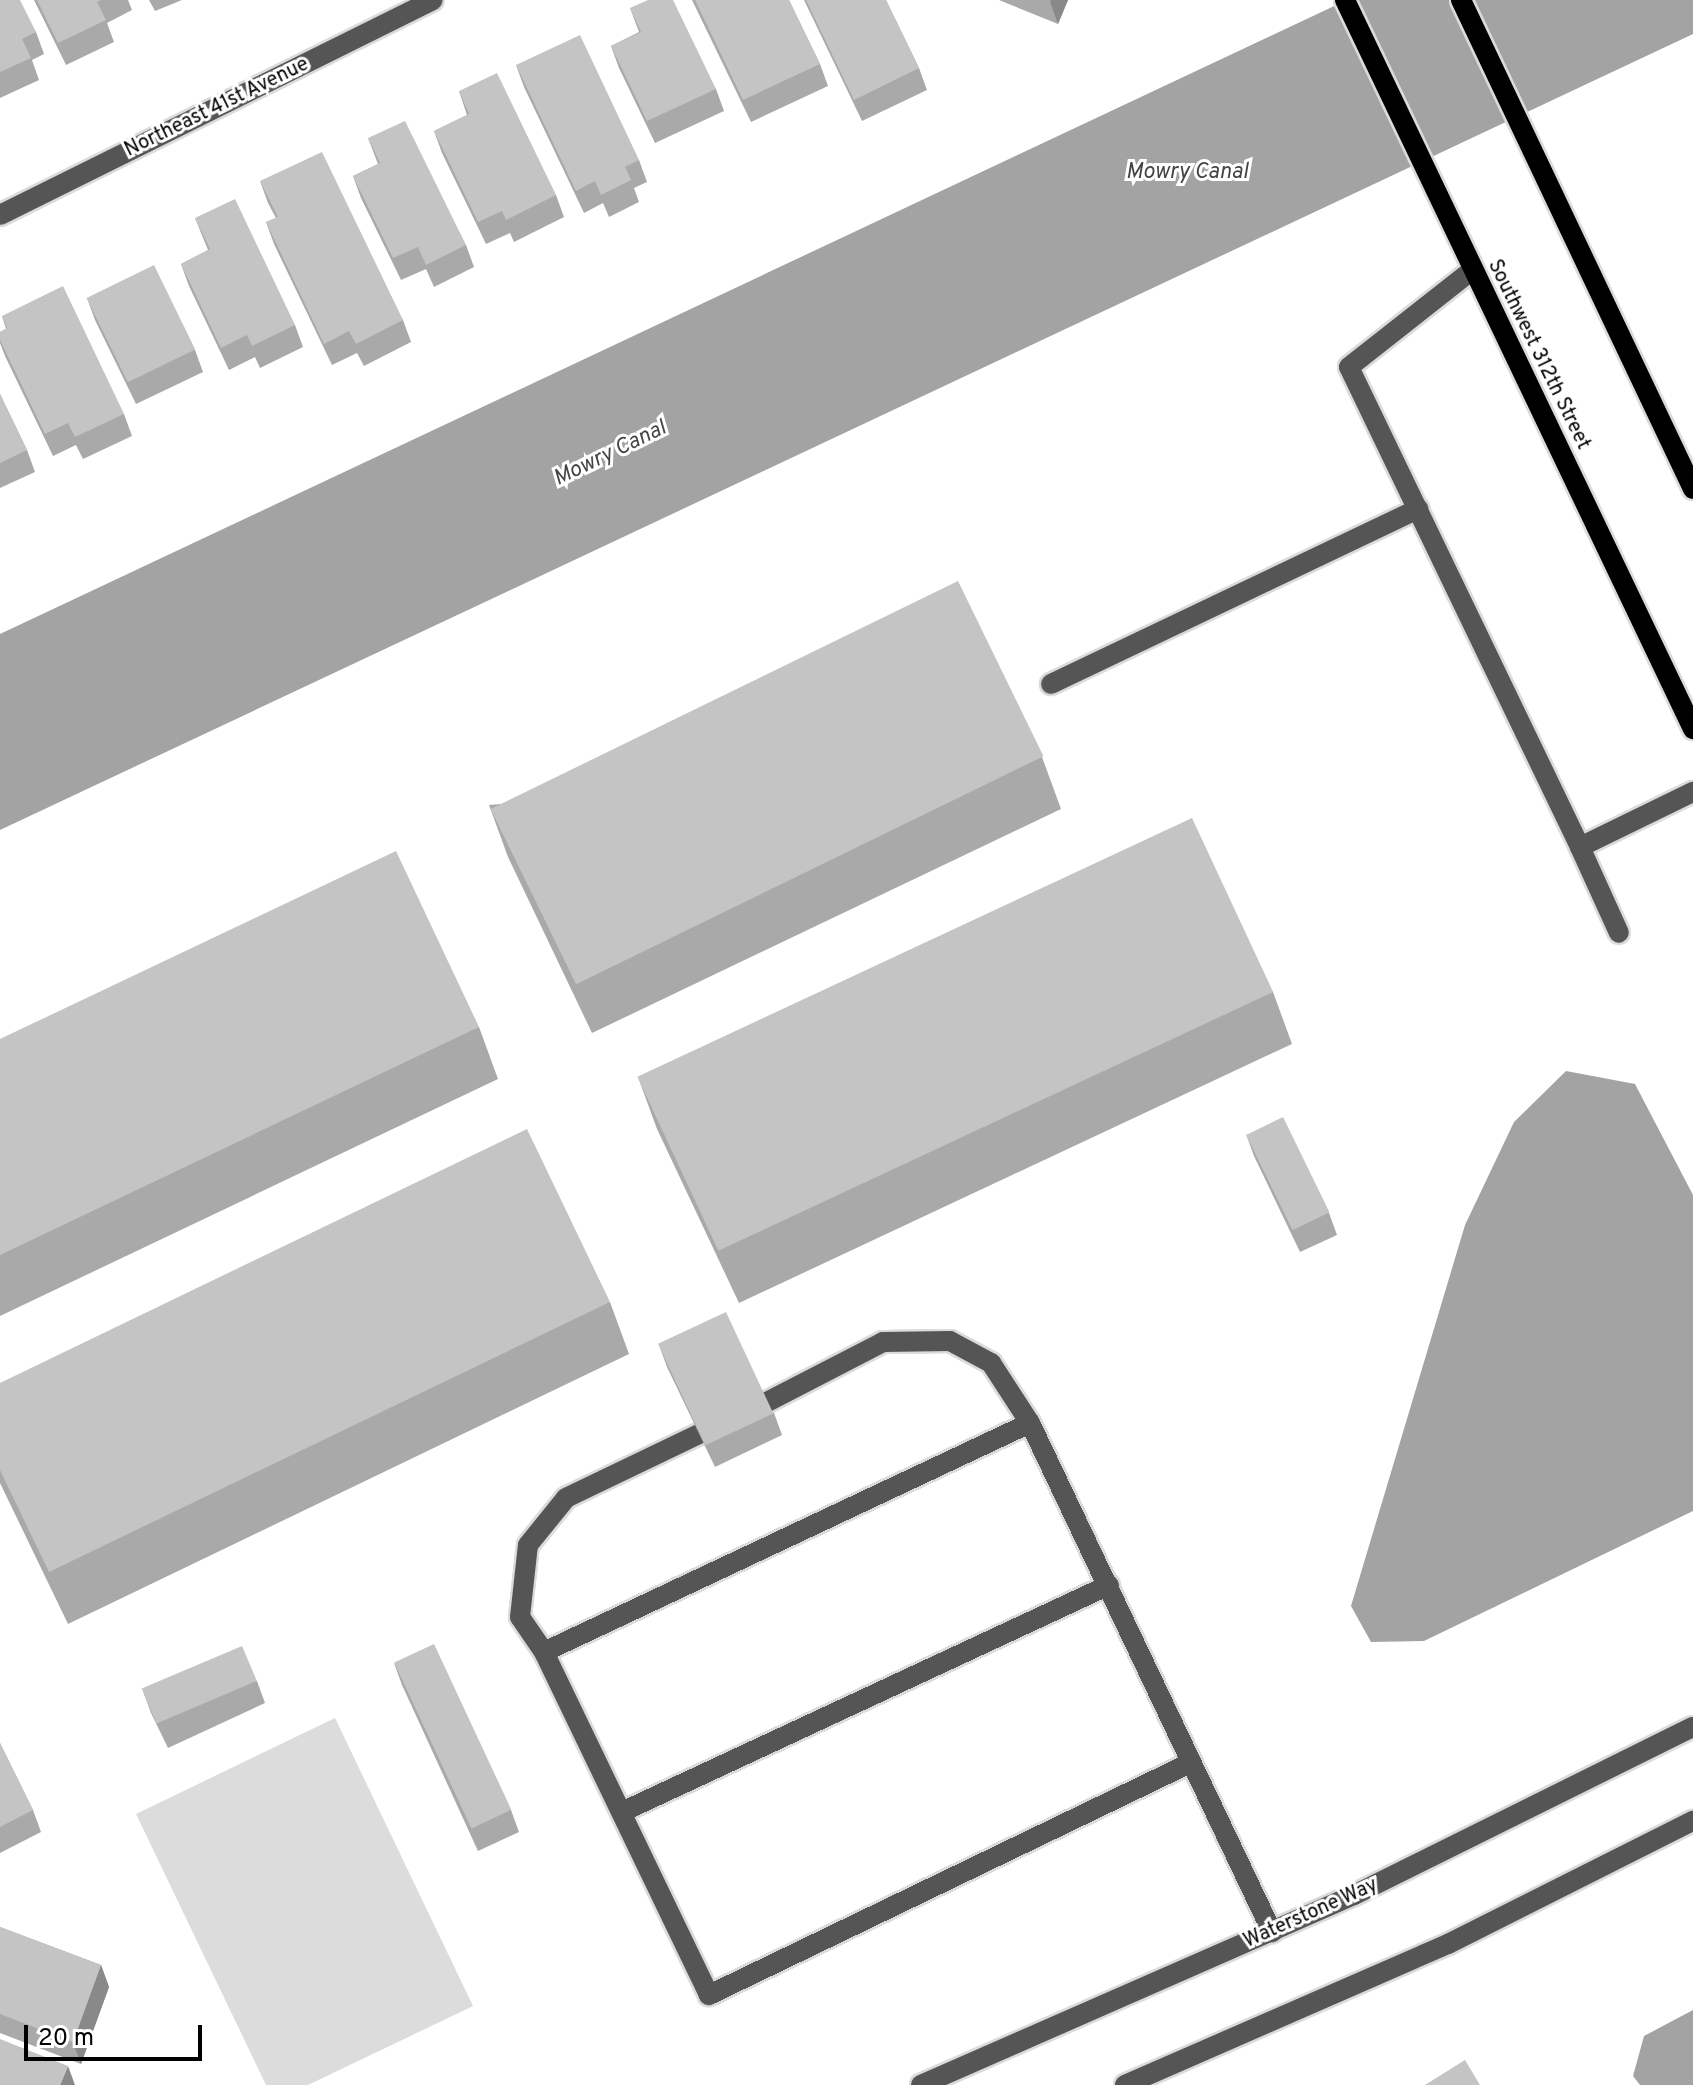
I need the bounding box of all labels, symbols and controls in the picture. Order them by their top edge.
street label: Northeast 41st Avenue [121,53,313,163]
water label: Mowry Canal [1126,160,1248,186]
street label: Southwest 312th Street [1482,256,1594,454]
water label: Mowry Canal [549,415,671,493]
street label: Waterstone Way [1240,1874,1382,1954]
scale bar [28,2009,206,2059]
text: 20 m [38,2024,94,2054]

